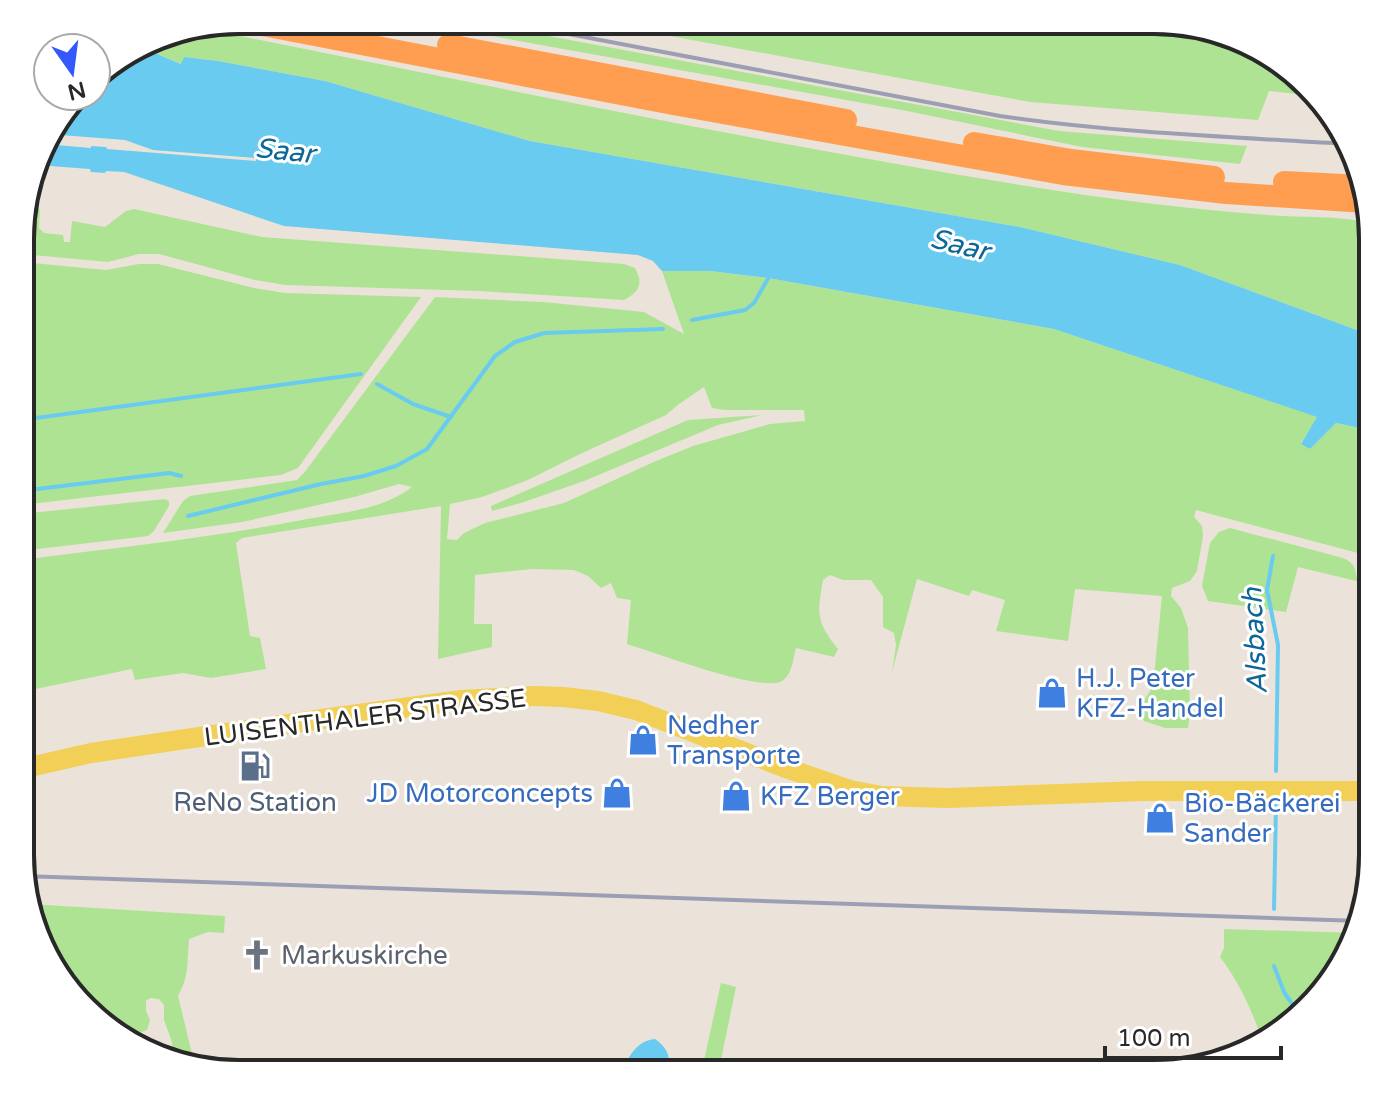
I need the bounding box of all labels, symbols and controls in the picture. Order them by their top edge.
north arrow [32,32,112,112]
text: N [65,76,88,105]
water label: Saar [254,131,319,171]
water label: Saar [927,221,996,269]
water label: Alsbach [1235,586,1275,695]
place label: H.J. Peter KFZ-Handel [1076,663,1224,724]
shop icon: H.J. Peter KFZ-Handel [1035,676,1069,710]
street label: LUISENTHALER STRASSE [202,682,528,753]
place label: Nedher Transporte [667,710,801,771]
shop icon: Nedher Transporte [626,723,660,757]
fuel station icon: ReNo Station [238,749,272,783]
shop icon: JD Motorconcepts [600,776,634,810]
place label: JD Motorconcepts [366,778,593,809]
shop icon: KFZ Berger [719,779,753,813]
place label: KFZ Berger [760,781,900,812]
place label: ReNo Station [173,787,337,818]
place label: Bio-Bäckerei Sander [1184,788,1341,849]
shop icon: Bio-Bäckerei Sander [1143,801,1177,835]
church icon: Markuskirche [240,938,274,972]
place label: Markuskirche [281,940,448,971]
scale bar [1105,1010,1281,1060]
text: 100 m [1117,1024,1191,1053]

